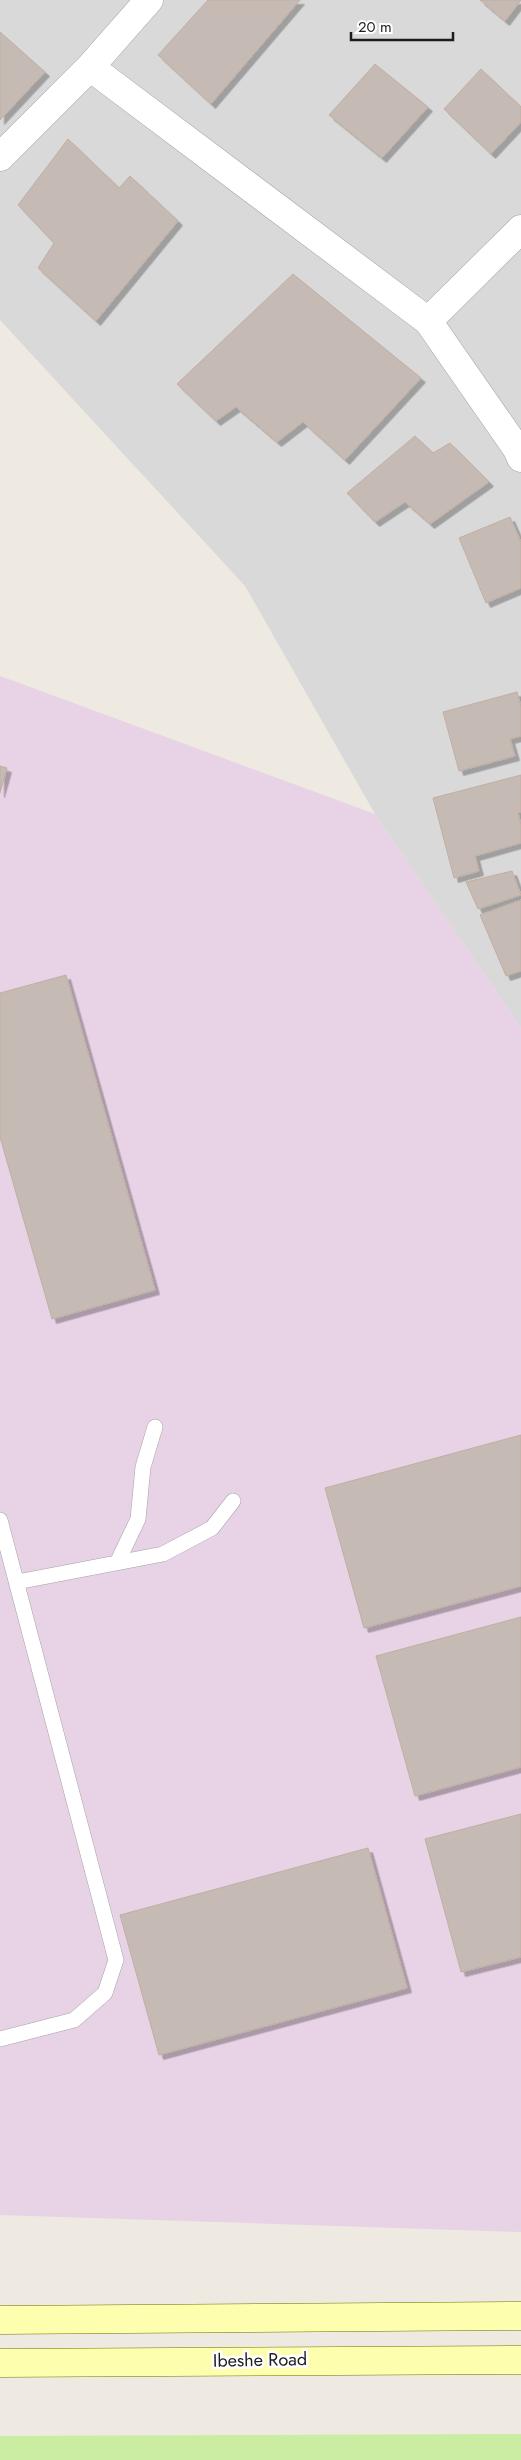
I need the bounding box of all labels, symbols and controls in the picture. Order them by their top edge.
scale bar [351,10,454,42]
text: 20 m [358,16,392,38]
street label: Ibeshe Road [213,2346,307,2374]

